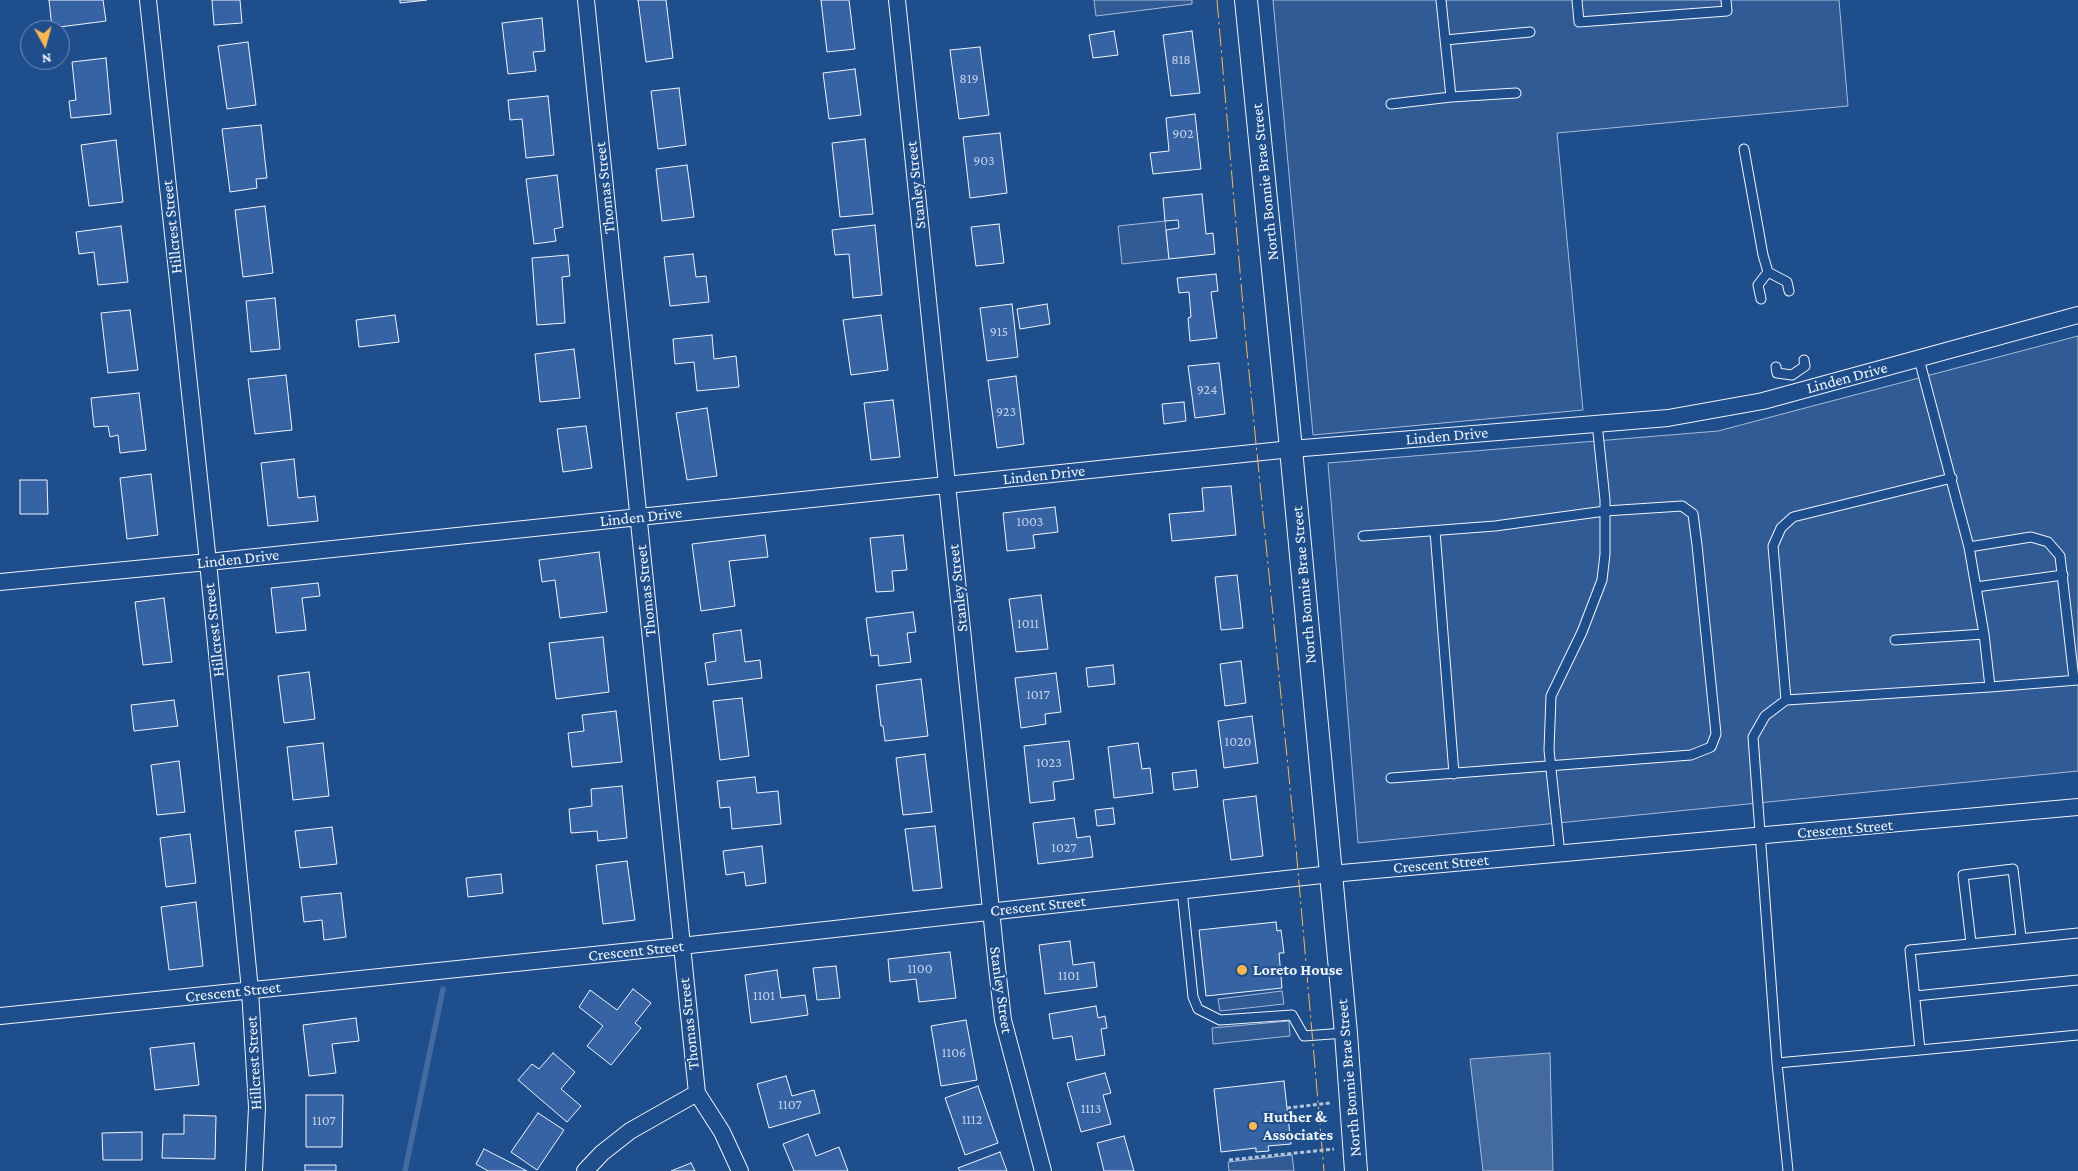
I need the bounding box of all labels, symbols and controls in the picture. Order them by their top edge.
north arrow [20,20,70,70]
text: N [41,50,52,67]
house number: 818 [1171,52,1191,68]
house number: 819 [959,71,979,87]
street label: North Bonnie Brae Street [1247,102,1283,262]
house number: 902 [1172,126,1194,142]
street label: Stanley Street [902,140,930,230]
street label: Thomas Street [591,141,619,235]
house number: 903 [973,153,995,169]
street label: Hillcrest Street [158,179,186,275]
house number: 915 [990,324,1008,340]
street label: Linden Drive [1805,358,1889,398]
house number: 924 [1197,382,1217,398]
house number: 923 [996,404,1016,420]
street label: Linden Drive [1405,423,1489,449]
street label: Linden Drive [1002,461,1086,489]
street label: Linden Drive [599,503,683,531]
street label: North Bonnie Brae Street [1288,505,1320,665]
house number: 1003 [1017,514,1043,530]
street label: Stanley Street [944,543,972,633]
street label: Thomas Street [632,544,660,638]
street label: Linden Drive [196,545,280,573]
street label: Hillcrest Street [200,582,228,678]
house number: 1011 [1017,616,1039,632]
house number: 1017 [1026,687,1050,703]
house number: 1020 [1224,734,1252,750]
house number: 1023 [1036,755,1062,771]
street label: Crescent Street [1796,815,1894,843]
house number: 1027 [1051,840,1077,856]
street label: Crescent Street [1392,850,1490,878]
street label: Crescent Street [989,891,1087,921]
street label: Crescent Street [587,936,685,966]
street label: Stanley Street [985,945,1017,1035]
place label: Loreto House [1253,960,1343,980]
house number: 1100 [907,961,933,977]
marker: Loreto House [1235,963,1249,977]
house number: 1101 [1058,968,1080,984]
street label: Crescent Street [184,977,282,1007]
street label: Thomas Street [675,977,703,1071]
house number: 1101 [753,988,775,1004]
street label: North Bonnie Brae Street [1333,998,1365,1158]
street label: Hillcrest Street [242,1015,266,1111]
house number: 1106 [942,1045,966,1061]
house number: 1107 [778,1097,802,1113]
house number: 1113 [1081,1101,1101,1117]
place label: Huther & Associates [1263,1107,1333,1145]
house number: 1112 [962,1112,982,1128]
house number: 1107 [312,1113,336,1129]
marker: Huther & Associates [1247,1120,1259,1132]

